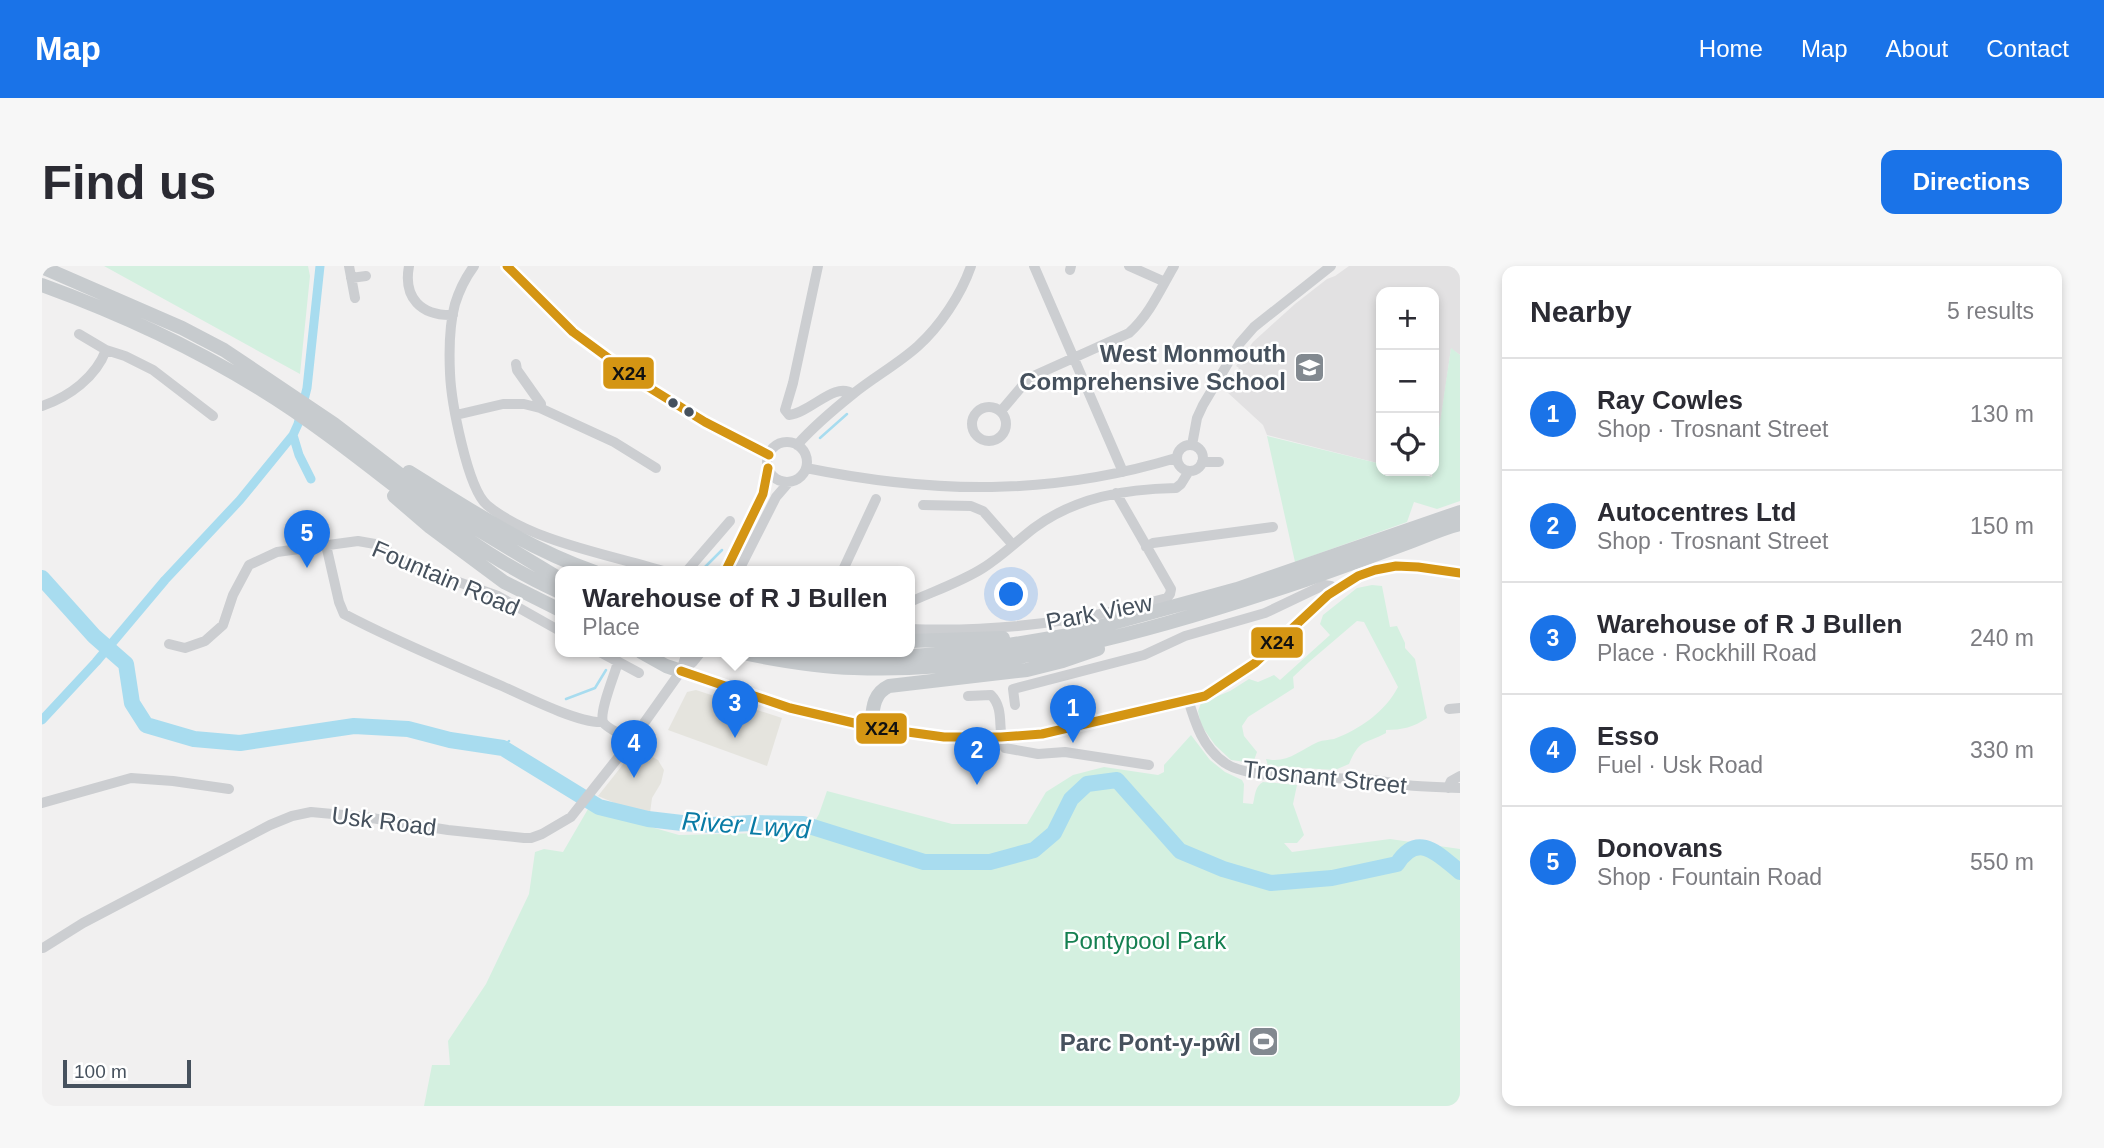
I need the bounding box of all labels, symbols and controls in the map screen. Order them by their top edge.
text: Map [35,30,101,67]
text: Home [1699,35,1763,62]
text: Map [1801,35,1848,62]
text: About [1886,35,1948,62]
text: Contact [1986,35,2069,62]
button: Directions [1881,150,2062,214]
text: Find us [42,155,216,209]
map controls [1376,287,1439,476]
button: + [1376,287,1439,350]
text: Nearby [1530,295,1632,328]
text: 5 results [1947,298,2034,324]
place label: West Monmouth Comprehensive School [1019,340,1286,395]
school or university icon: West Monmouth Comprehensive School [1292,350,1326,384]
button: − [1376,350,1439,413]
line badge: X24 [602,356,655,390]
text: X24 [612,363,646,384]
text: Ray Cowles [1597,385,1743,415]
unlabelled marker [666,396,680,410]
text: 1 [1547,401,1559,427]
text: 130 m [1970,401,2034,427]
unlabelled marker [682,405,696,419]
button: locate [1376,413,1439,476]
text: Shop · Trosnant Street [1597,416,1828,442]
text: Autocentres Ltd [1597,497,1796,527]
pin: 5 [284,510,330,568]
text: 2 [1547,513,1559,539]
text: 150 m [1970,513,2034,539]
text: Shop · Trosnant Street [1597,528,1828,554]
street label: Fountain Road [368,535,524,621]
popup [555,566,915,657]
your location [994,577,1028,611]
text: Warehouse of R J Bullen [582,583,888,613]
street label: Park View [1044,588,1155,636]
text: Warehouse of R J Bullen [1597,609,1902,639]
text: Place [582,614,640,640]
text: 3 [1547,625,1559,651]
text: 240 m [1970,625,2034,651]
line badge: X24 [1250,626,1304,659]
text: X24 [1260,632,1294,653]
text: Place · Rockhill Road [1597,640,1817,666]
pin: 3 [712,680,758,738]
pin: 1 [1050,685,1096,743]
line badge: X24 [855,712,908,745]
text: X24 [865,718,899,739]
pin: 4 [611,720,657,778]
text: Esso [1597,721,1659,751]
pin: 2 [954,727,1000,785]
text: 4 [1547,737,1559,763]
text: 330 m [1970,737,2034,763]
text: Fuel · Usk Road [1597,752,1763,778]
street label: Trosnant Street [1242,755,1409,799]
street label: Usk Road [330,801,438,841]
water label: River Lwyd [681,806,813,845]
text: Donovans [1597,833,1723,863]
text: 5 [1547,849,1559,875]
text: 550 m [1970,849,2034,875]
text: Shop · Fountain Road [1597,864,1822,890]
park label: Pontypool Park [1064,927,1227,954]
sports icon: Parc Pont-y-pŵl [1247,1025,1281,1059]
place label: Parc Pont-y-pŵl [1060,1029,1241,1056]
scale bar [63,1057,191,1089]
text: 100 m [74,1061,127,1082]

